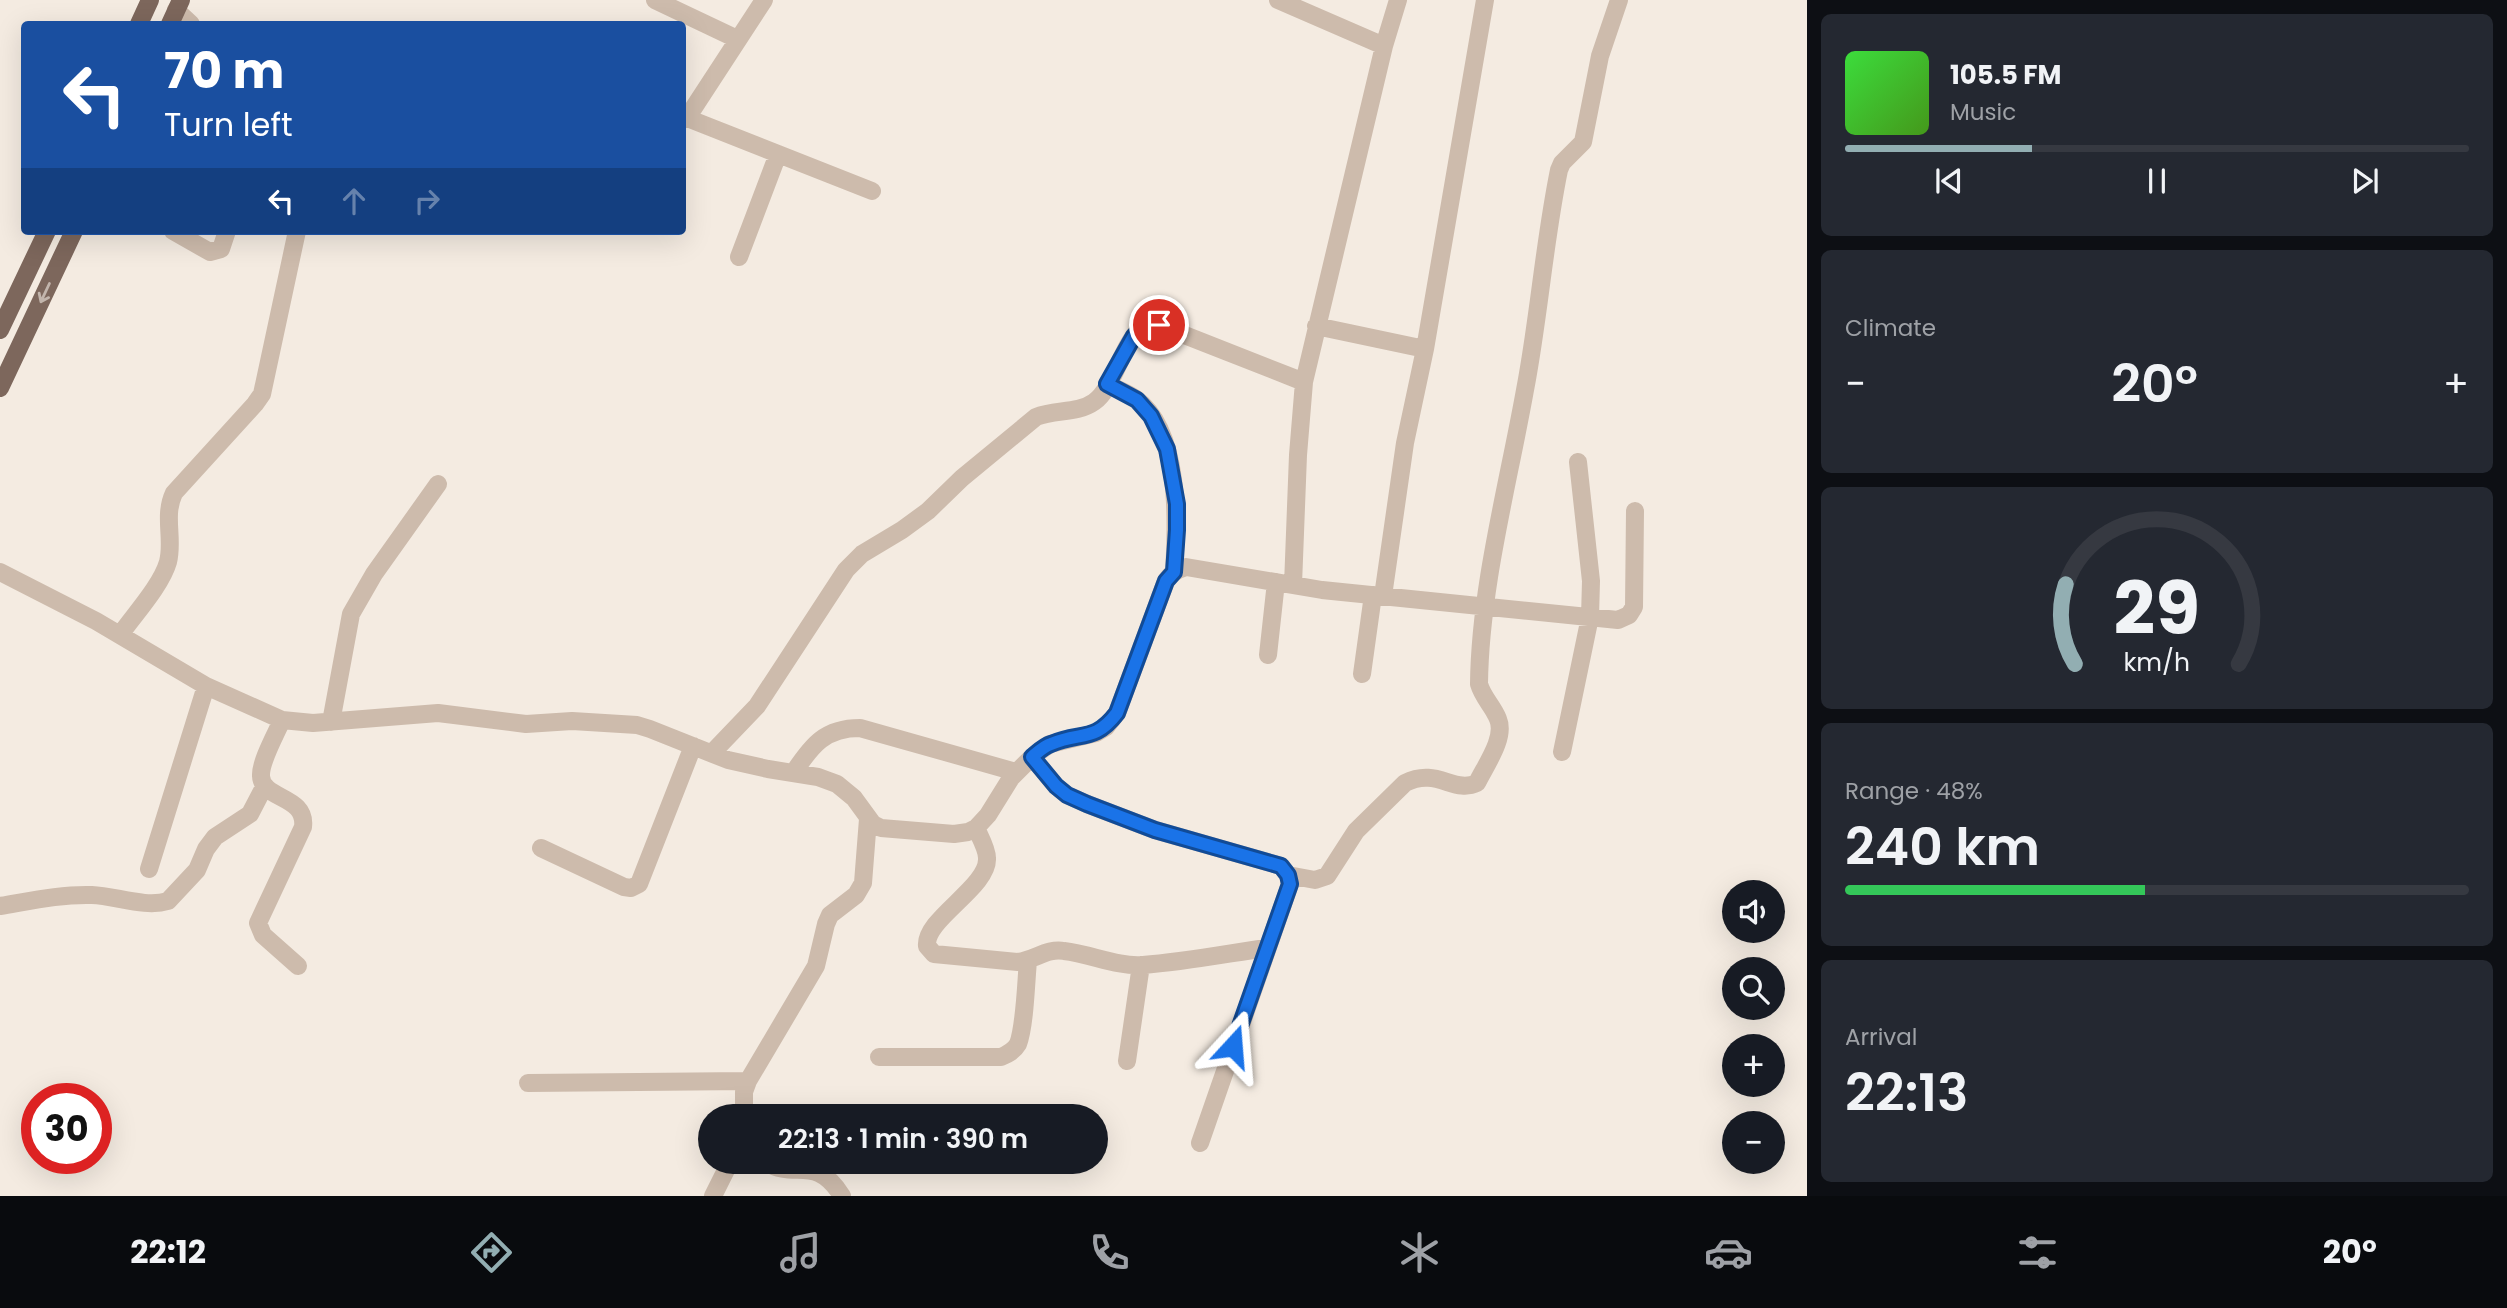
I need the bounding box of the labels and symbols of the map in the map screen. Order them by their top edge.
one-way arrow [38,282,52,303]
pin [1129,295,1189,355]
position arrow [1196,1009,1270,1083]
speed limit sign: 30 [21,1083,112,1174]

